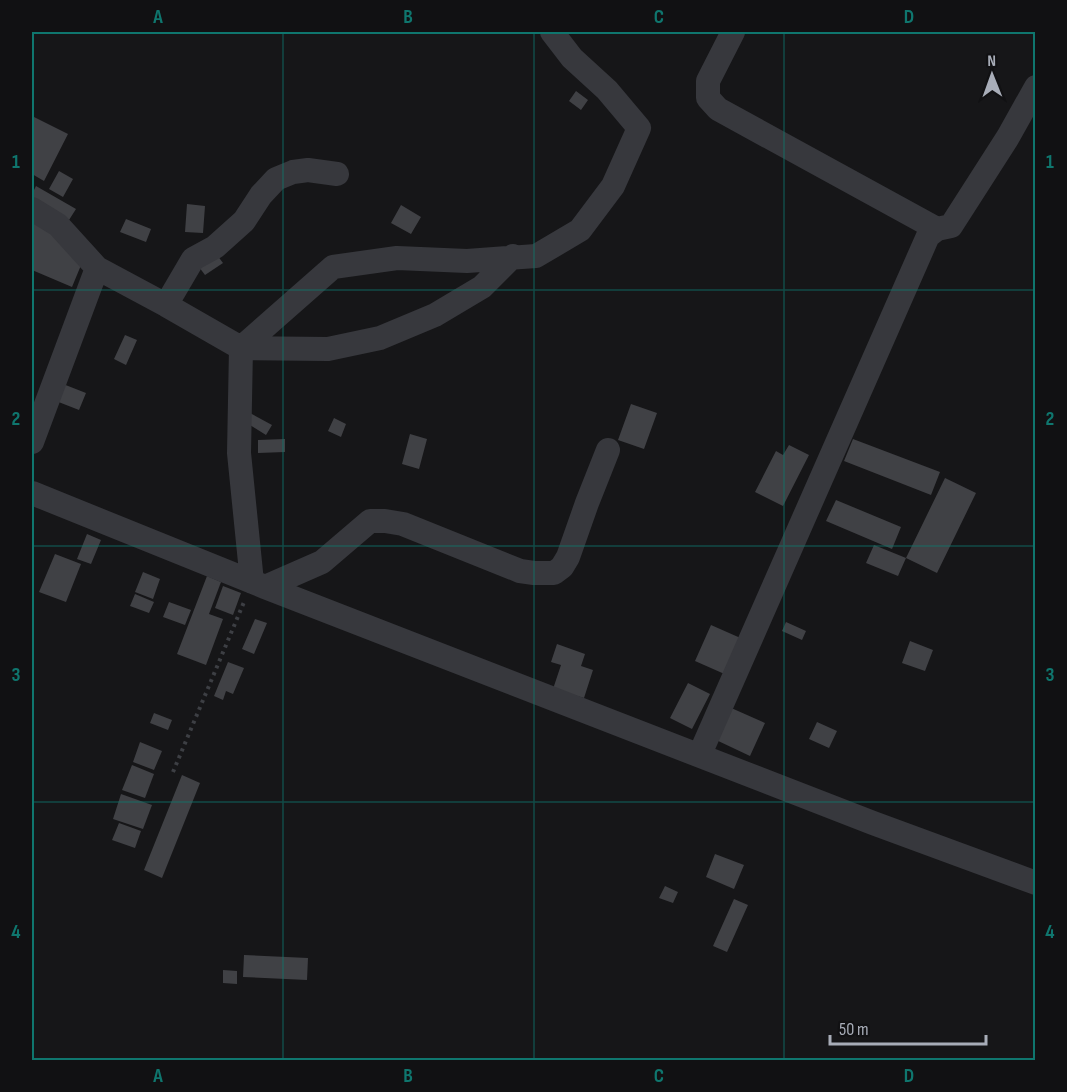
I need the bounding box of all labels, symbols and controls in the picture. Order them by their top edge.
text: A [152,5,163,29]
text: B [403,5,413,29]
text: C [654,5,664,29]
text: D [904,5,914,29]
north arrow [962,45,1022,105]
text: N [987,52,996,71]
text: 1 [12,150,20,174]
text: 1 [1046,150,1054,174]
text: 2 [12,407,20,431]
text: 2 [1046,407,1054,431]
text: 3 [12,663,21,687]
text: 3 [1046,663,1055,687]
text: 4 [11,920,21,944]
text: 4 [1045,920,1055,944]
scale bar [830,1008,986,1046]
text: 50 m [839,1019,869,1040]
text: A [152,1064,163,1088]
text: B [403,1064,413,1088]
text: C [654,1064,664,1088]
text: D [904,1064,914,1088]

